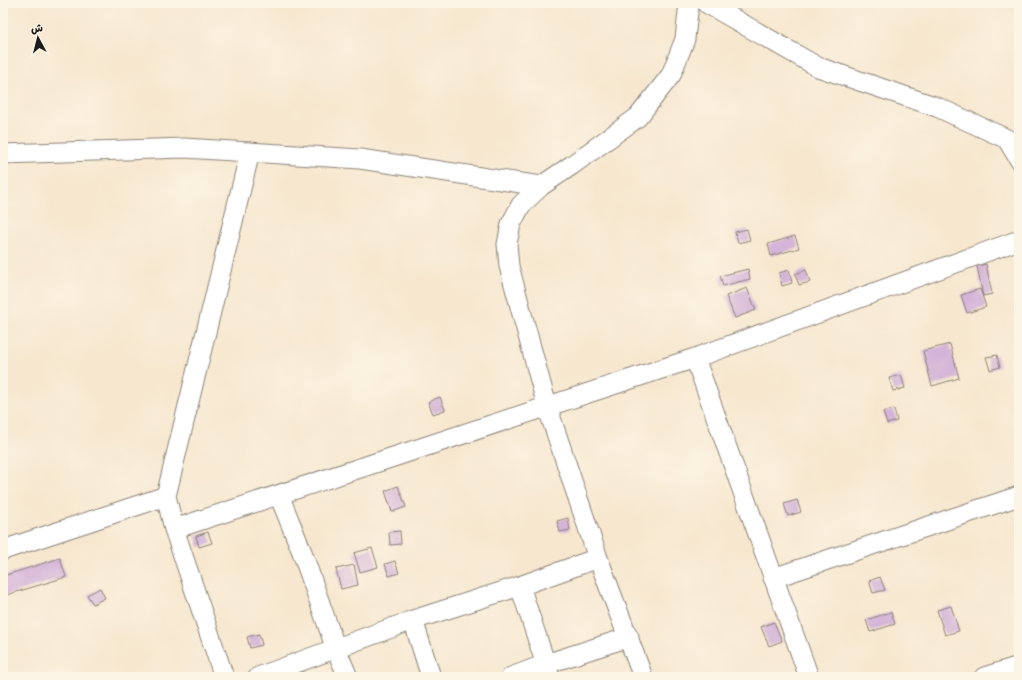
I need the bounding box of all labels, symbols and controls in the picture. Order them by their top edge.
north arrow [18,18,58,58]
text: ش [30,21,44,36]

